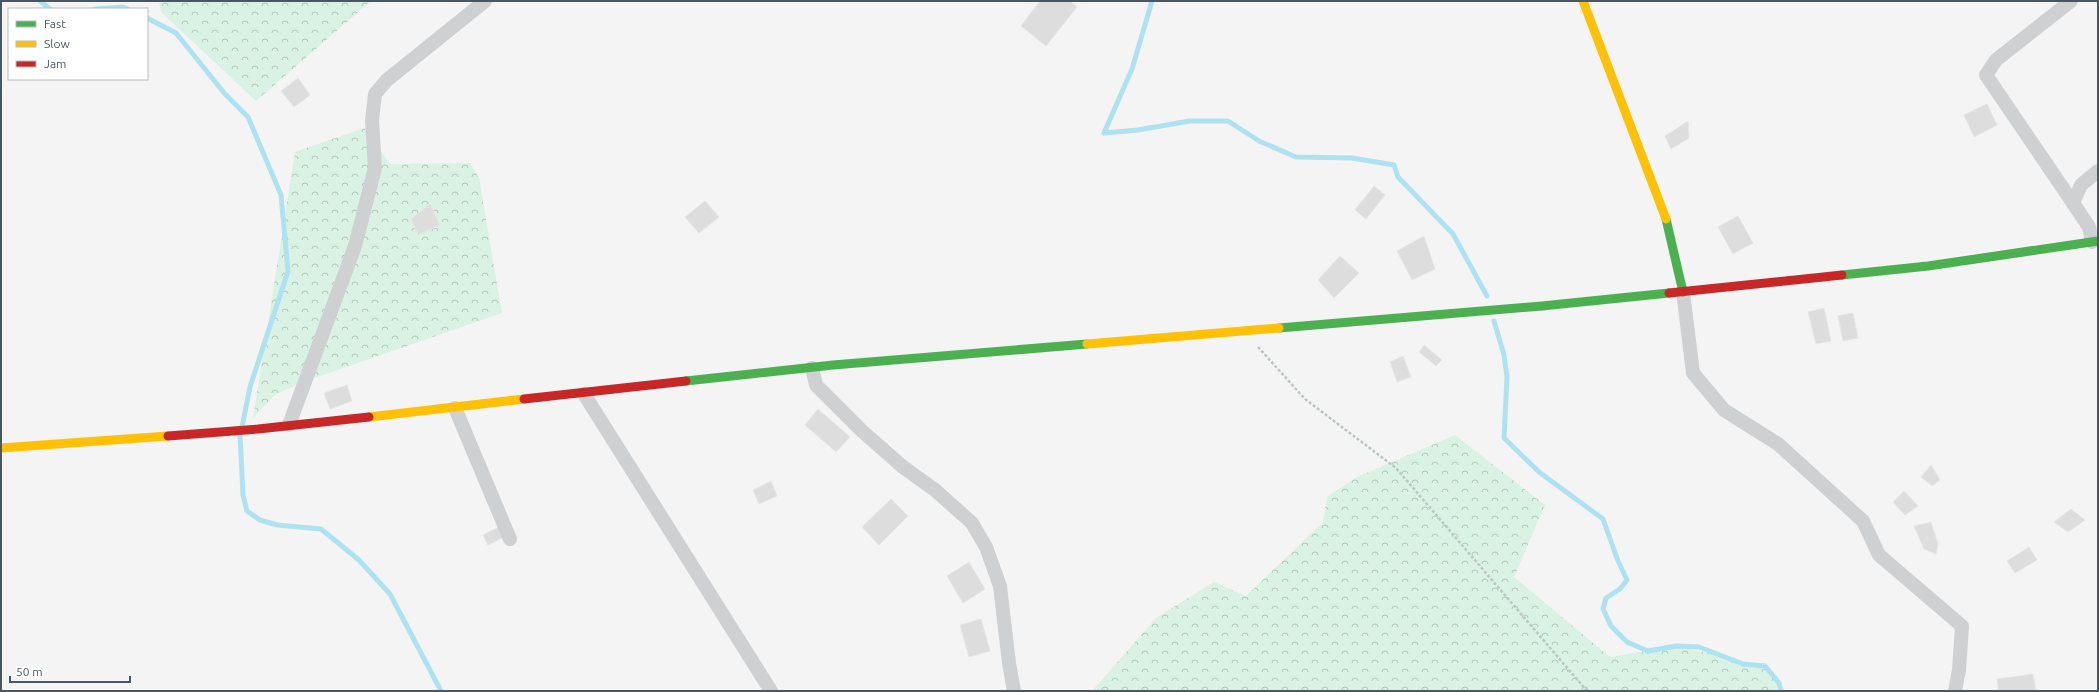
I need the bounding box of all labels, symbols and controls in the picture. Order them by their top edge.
legend [8,8,148,80]
text: Fast [44,17,66,30]
text: Slow [44,37,70,50]
text: Jam [44,57,66,70]
scale bar [10,658,130,684]
text: 50 m [16,665,43,678]

